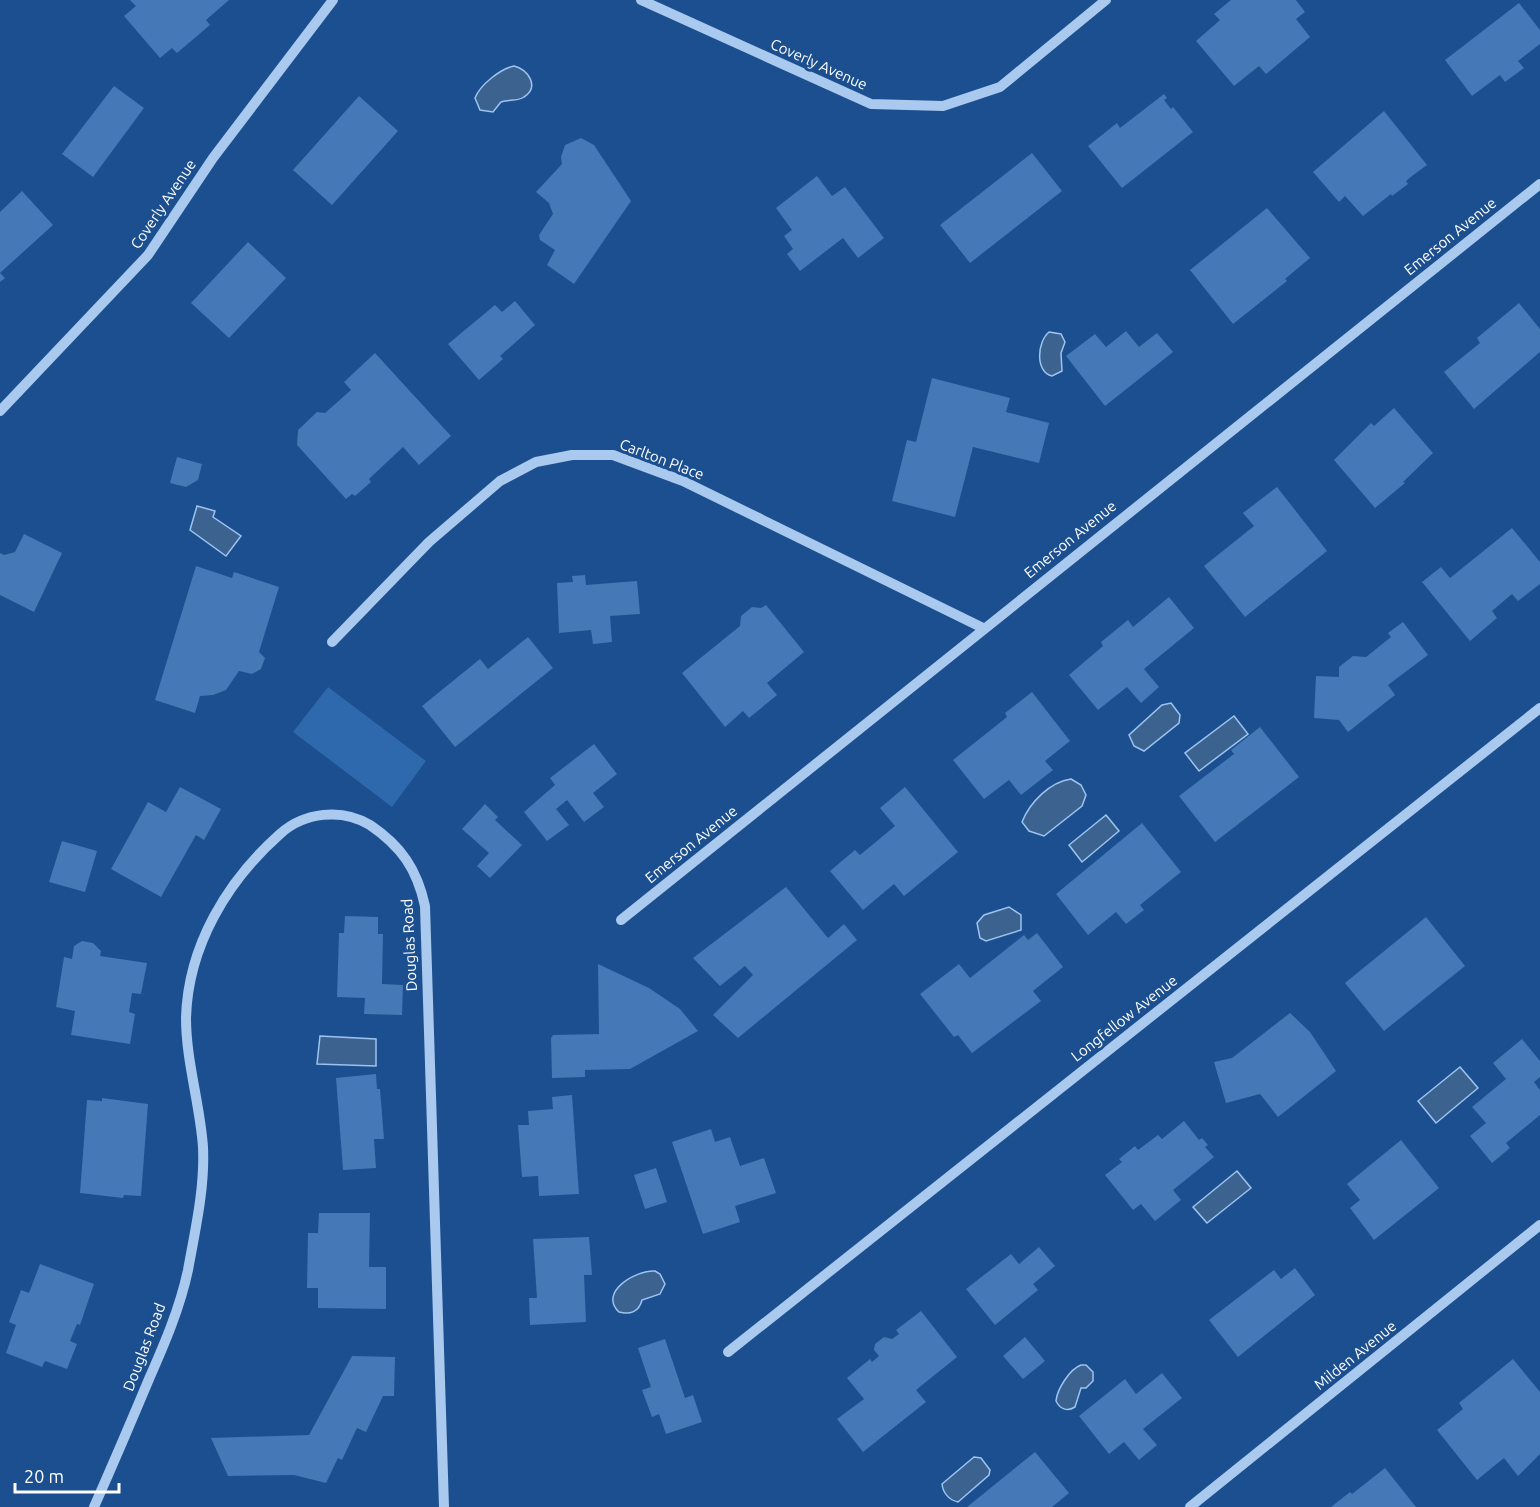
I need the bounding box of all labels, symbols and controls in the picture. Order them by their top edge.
street label: Coverly Avenue [768,35,870,93]
street label: Coverly Avenue [127,156,199,252]
street label: Emerson Avenue [1401,194,1499,278]
street label: Carlton Place [617,435,707,483]
street label: Emerson Avenue [1021,497,1119,581]
street label: Emerson Avenue [642,802,740,886]
street label: Douglas Road [398,898,420,992]
street label: Longfellow Avenue [1068,971,1180,1065]
street label: Douglas Road [119,1301,169,1393]
street label: Milden Avenue [1311,1317,1399,1393]
scale bar [15,1456,118,1494]
text: 20 m [24,1466,64,1486]

